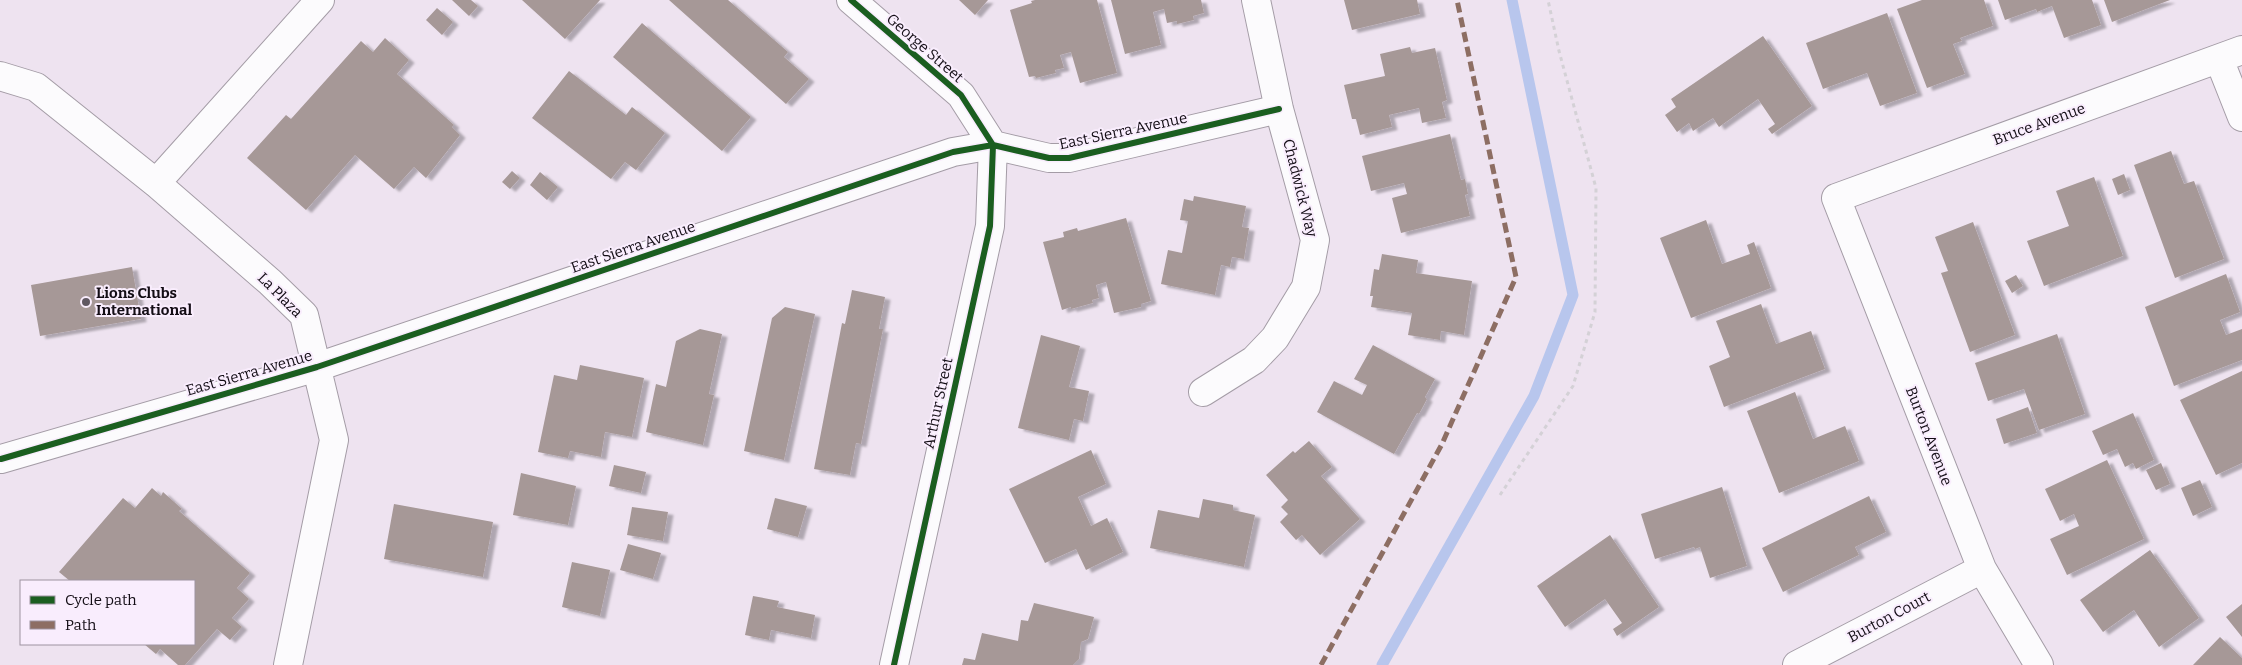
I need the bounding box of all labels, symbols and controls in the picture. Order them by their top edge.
street label: George Street [883,10,968,87]
street label: Bruce Avenue [1991,99,2087,149]
street label: East Sierra Avenue [1057,109,1189,153]
street label: Chadwick Way [1279,137,1321,239]
street label: East Sierra Avenue [568,217,698,277]
street label: La Plaza [254,269,306,321]
place label: Lions Clubs International [96,284,192,319]
marker: Lions Clubs International [80,296,92,308]
street label: East Sierra Avenue [184,346,314,400]
street label: Arthur Street [920,355,957,450]
street label: Burton Avenue [1902,384,1956,488]
legend [20,580,195,645]
street label: Burton Court [1845,587,1934,646]
text: Cycle path [65,591,137,609]
text: Path [65,616,97,634]

